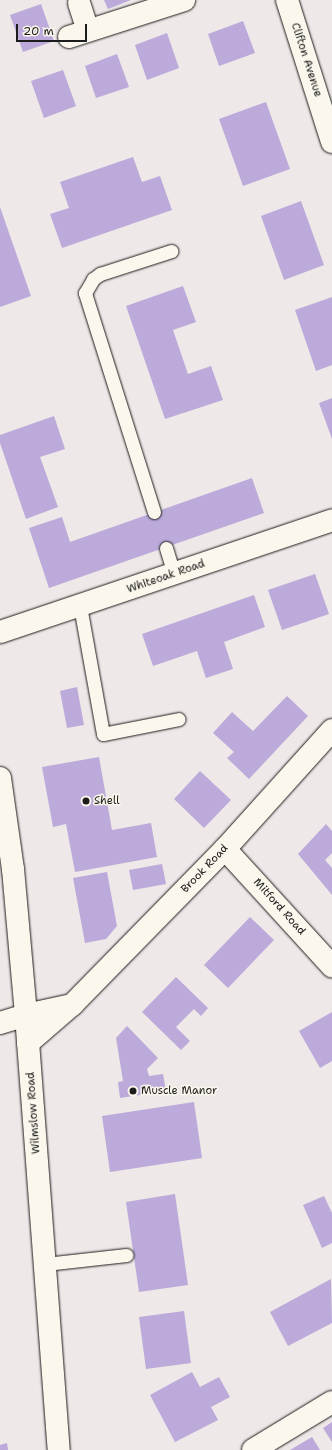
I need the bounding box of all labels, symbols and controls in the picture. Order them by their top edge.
scale bar [18,16,89,42]
street label: Clifton Avenue [288,21,324,99]
text: 20 m [23,23,54,39]
street label: Whiteoak Road [125,557,207,597]
place label: Shell [94,794,120,808]
marker: Shell [81,796,91,806]
street label: Brook Road [179,842,231,896]
street label: Mitford Road [250,876,308,938]
street label: Wilmslow Road [25,1072,43,1154]
place label: Muscle Manor [141,1084,217,1098]
marker: Muscle Manor [128,1086,138,1096]

